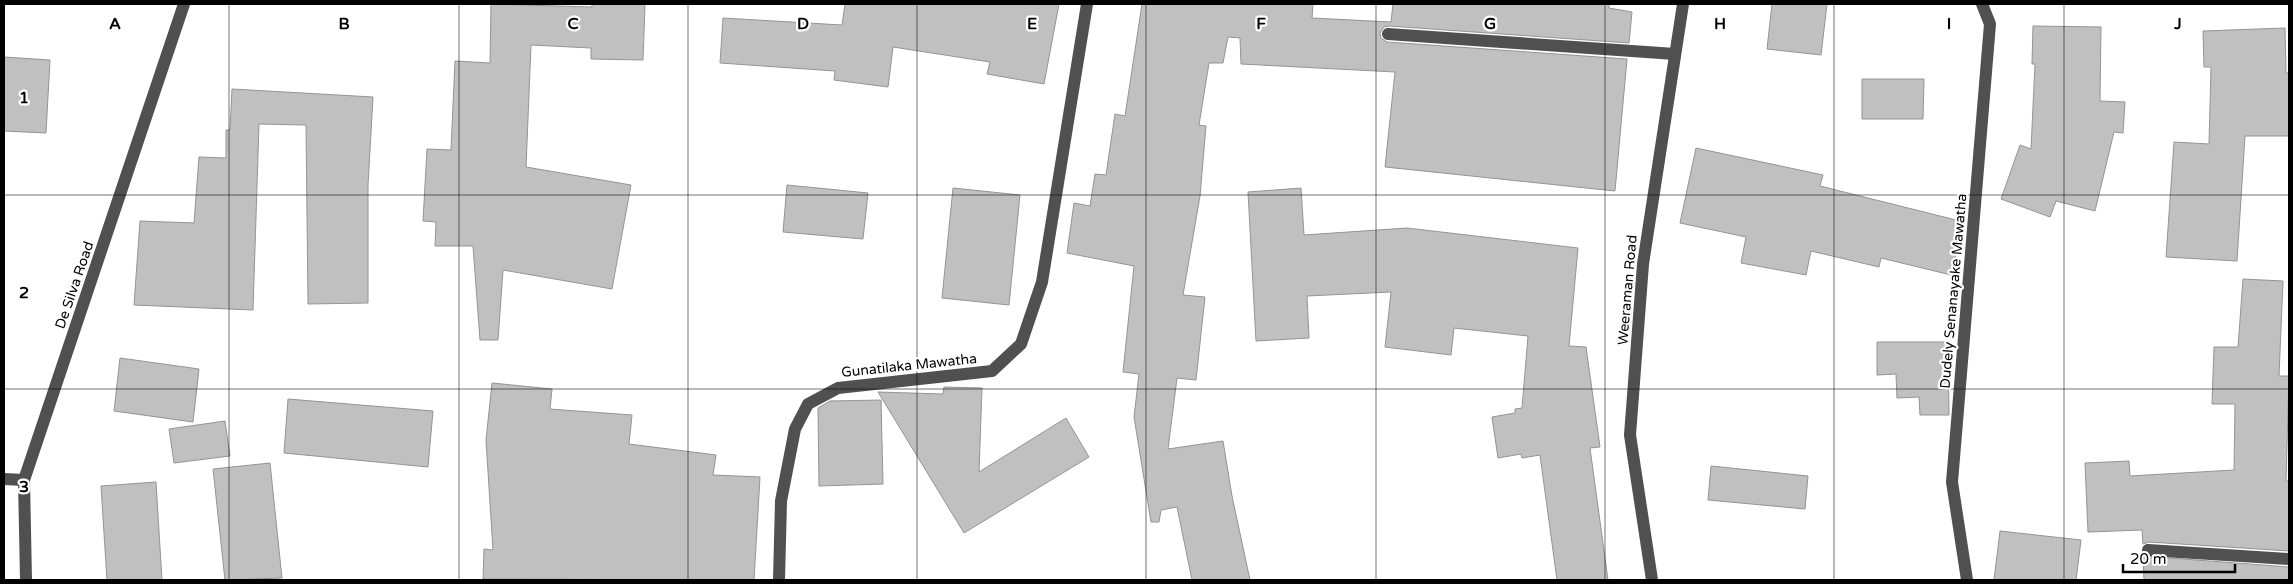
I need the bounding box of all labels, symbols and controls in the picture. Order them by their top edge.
text: A [109,14,121,34]
text: B [338,14,350,34]
text: C [567,14,579,34]
text: D [797,14,809,34]
text: E [1027,14,1037,34]
text: F [1256,14,1266,34]
text: G [1484,14,1496,34]
text: H [1714,14,1726,34]
text: I [1947,14,1951,34]
text: J [2173,14,2182,34]
text: 1 [19,88,29,108]
street label: Dudely Senanayake Mawatha [1937,193,1970,389]
street label: Weeraman Road [1614,234,1641,346]
street label: De Silva Road [52,239,97,331]
text: 2 [19,283,29,303]
street label: Gunatilaka Mawatha [840,350,978,381]
text: 3 [19,477,29,497]
scale bar [2123,542,2236,574]
text: 20 m [2130,550,2167,568]

